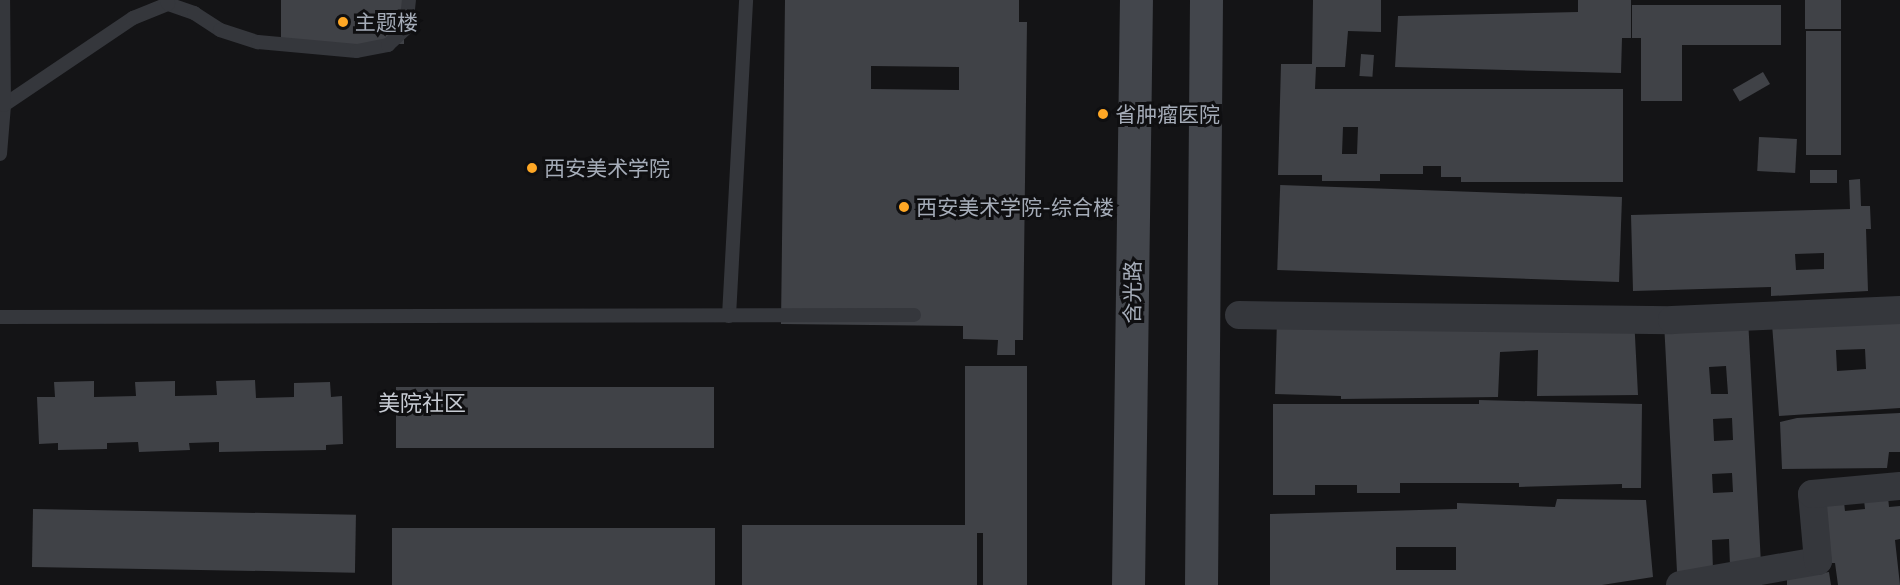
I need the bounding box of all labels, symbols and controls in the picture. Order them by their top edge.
place label: 主题楼 [355,9,418,35]
marker: 主题楼 [336,15,350,29]
place label: 省肿瘤医院 [1115,101,1220,127]
marker: 省肿瘤医院 [1096,107,1110,121]
place label: 西安美术学院 [544,155,670,181]
marker: 西安美术学院 [525,161,539,175]
place label: 西安美术学院-综合楼 [916,194,1114,220]
marker: 西安美术学院-综合楼 [897,200,911,214]
street label: 含光路 [1119,260,1145,324]
district label: 美院社区 [378,391,466,417]

